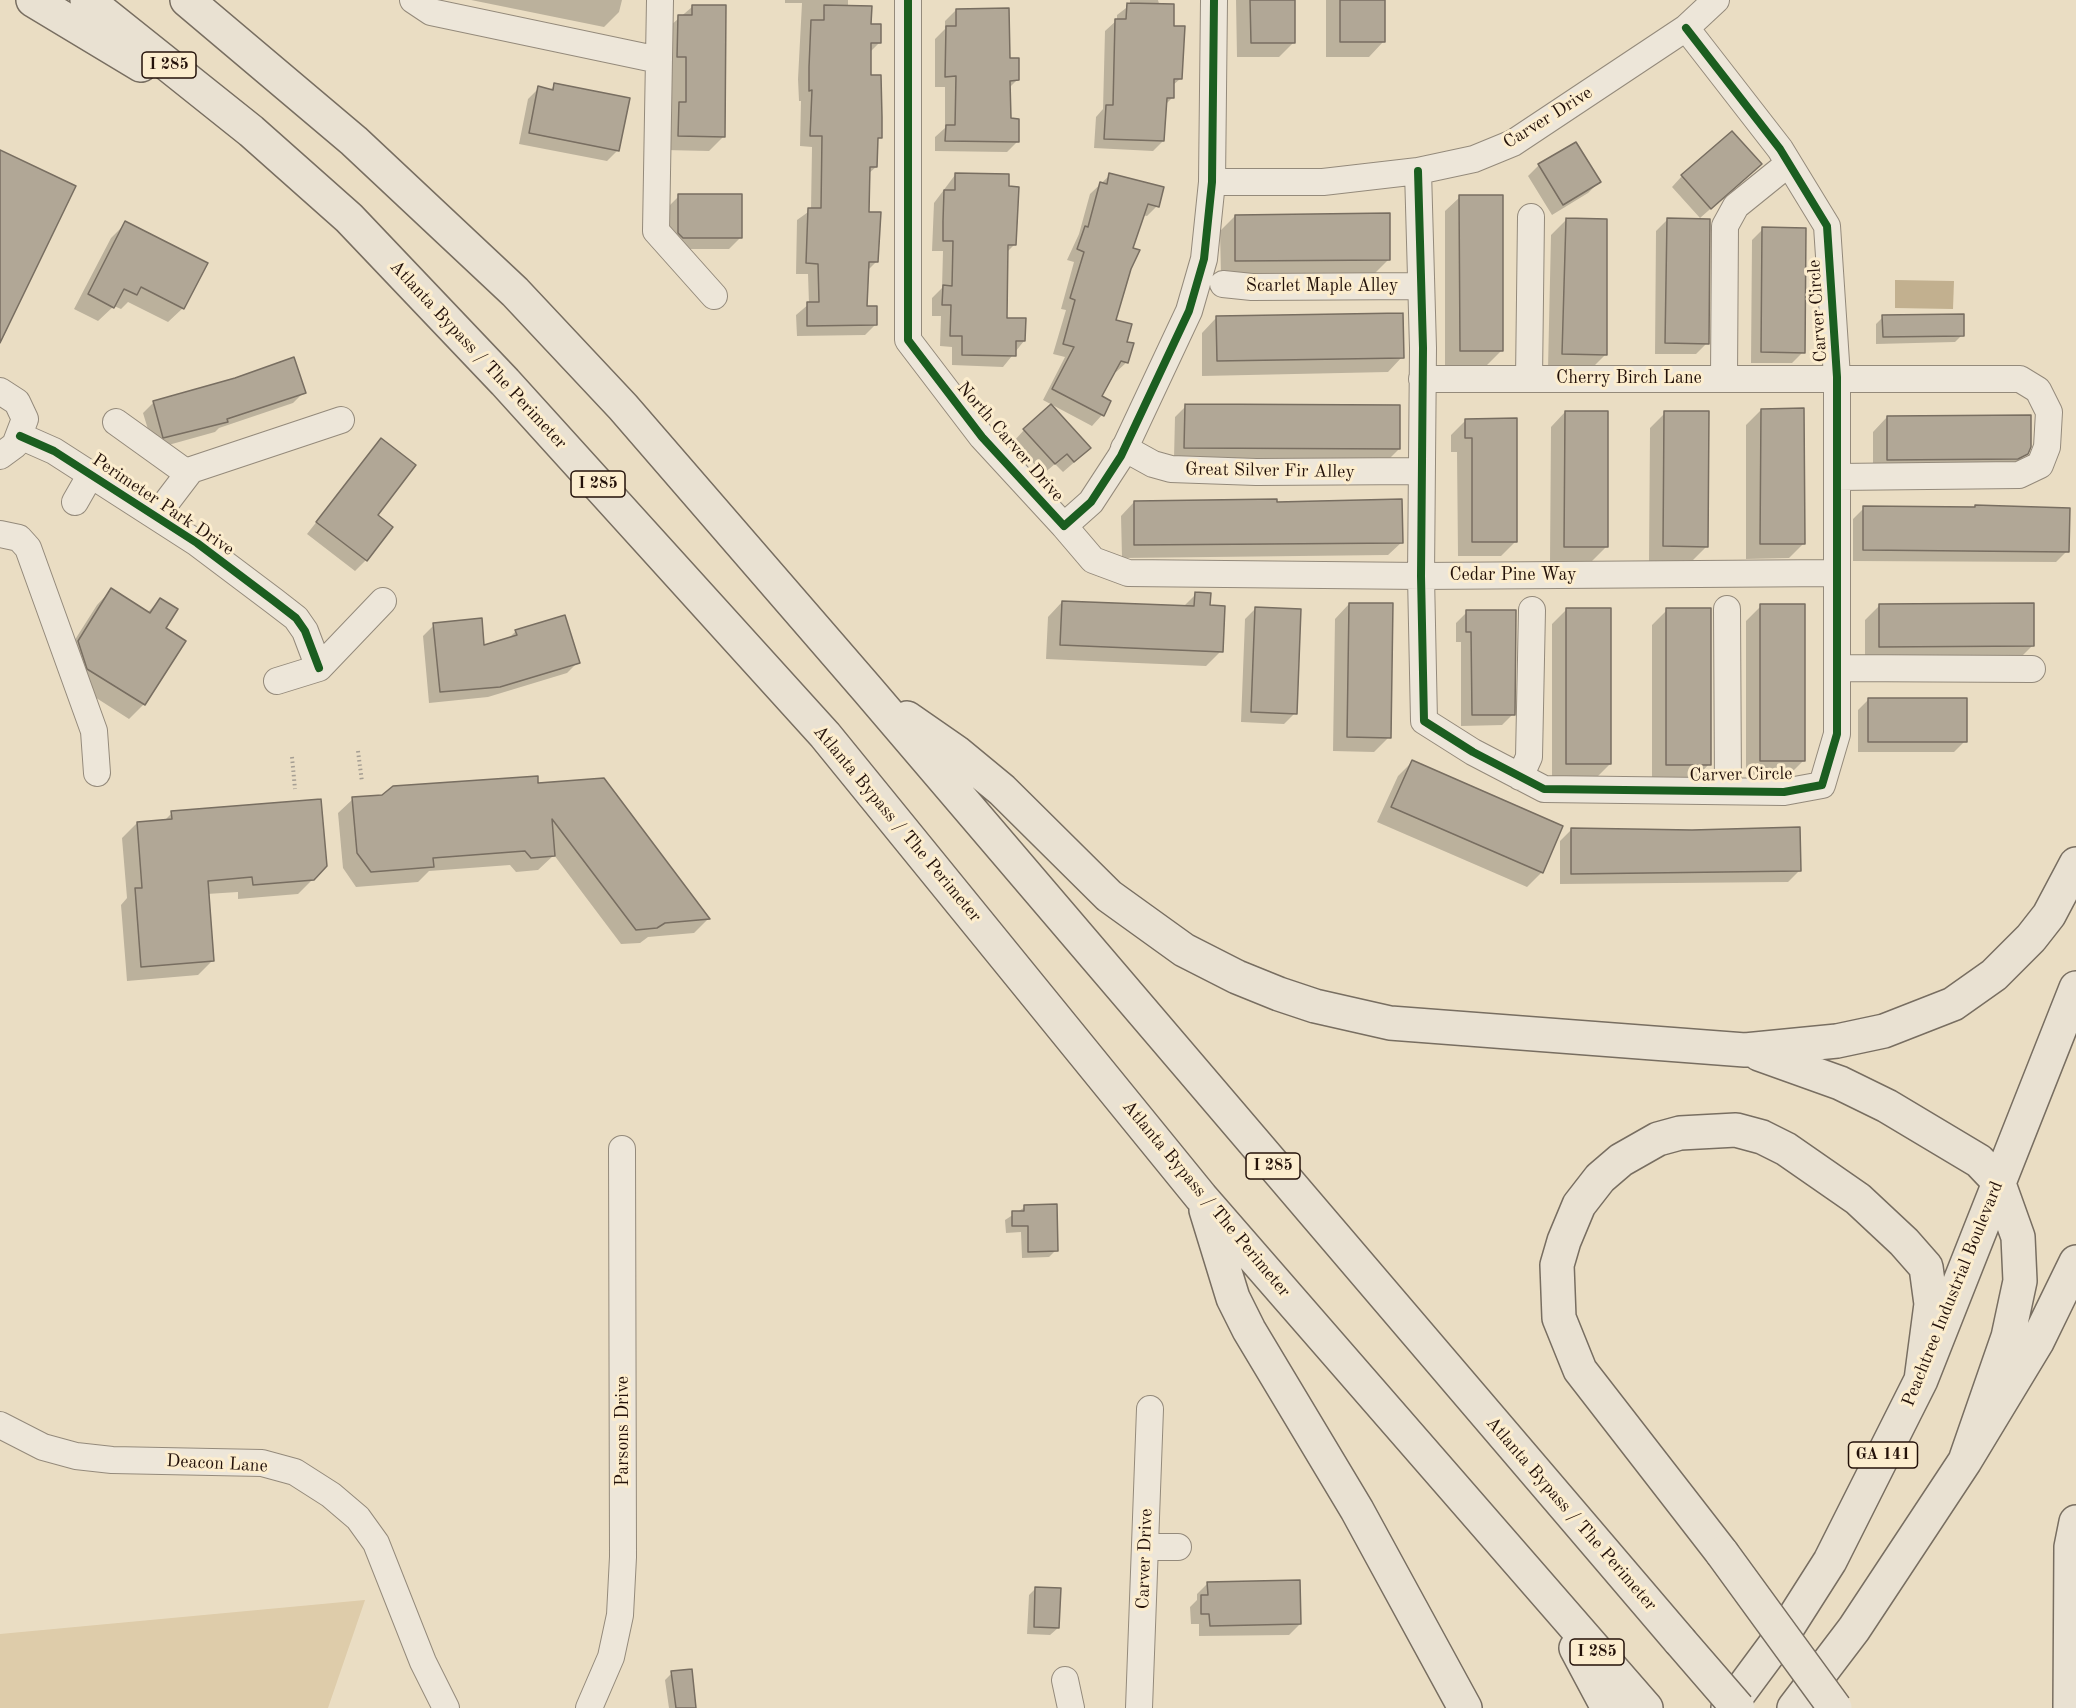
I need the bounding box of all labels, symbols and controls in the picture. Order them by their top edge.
road number: I 285 [142,52,196,78]
street label: Carver Drive [1499,82,1597,154]
street label: Atlanta Bypass / The Perimeter [385,256,571,454]
street label: Carver Circle [1804,259,1832,363]
street label: Scarlet Maple Alley [1246,275,1398,297]
street label: Cherry Birch Lane [1556,367,1702,389]
street label: North Carver Drive [952,377,1068,507]
street label: Perimeter Park Drive [88,449,238,561]
street label: Great Silver Fir Alley [1185,459,1355,483]
road number: I 285 [571,471,625,497]
street label: Cedar Pine Way [1449,564,1577,586]
street label: Atlanta Bypass / The Perimeter [808,721,986,927]
street label: Carver Circle [1689,763,1793,787]
street label: Atlanta Bypass / The Perimeter [1117,1096,1295,1302]
road number: I 285 [1246,1153,1300,1179]
street label: Peachtree Industrial Boulevard [1898,1178,2008,1410]
street label: Parsons Drive [612,1376,634,1486]
street label: Atlanta Bypass / The Perimeter [1481,1413,1661,1615]
road number: GA 141 [1848,1442,1918,1468]
street label: Deacon Lane [166,1451,268,1477]
street label: Carver Drive [1132,1508,1158,1610]
road number: I 285 [1570,1639,1624,1665]

